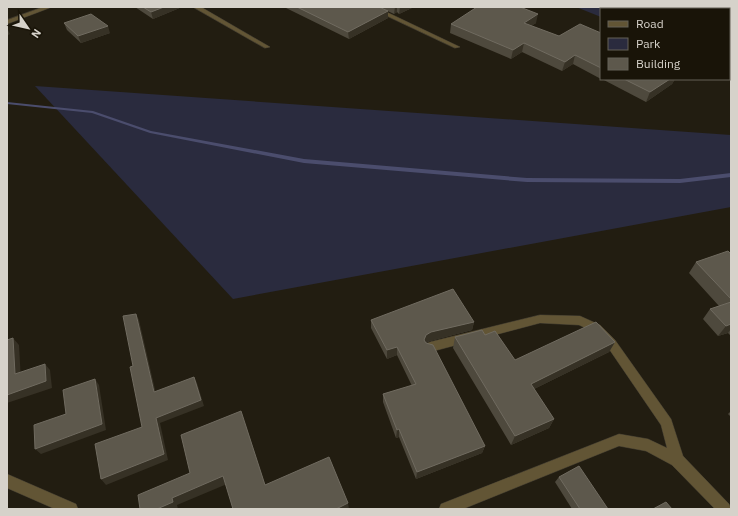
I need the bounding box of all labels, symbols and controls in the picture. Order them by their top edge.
north arrow [8,8,48,48]
legend [600,8,730,80]
text: Road [636,16,664,31]
text: N [28,26,44,41]
text: Park [636,36,661,51]
text: Building [636,56,681,71]

